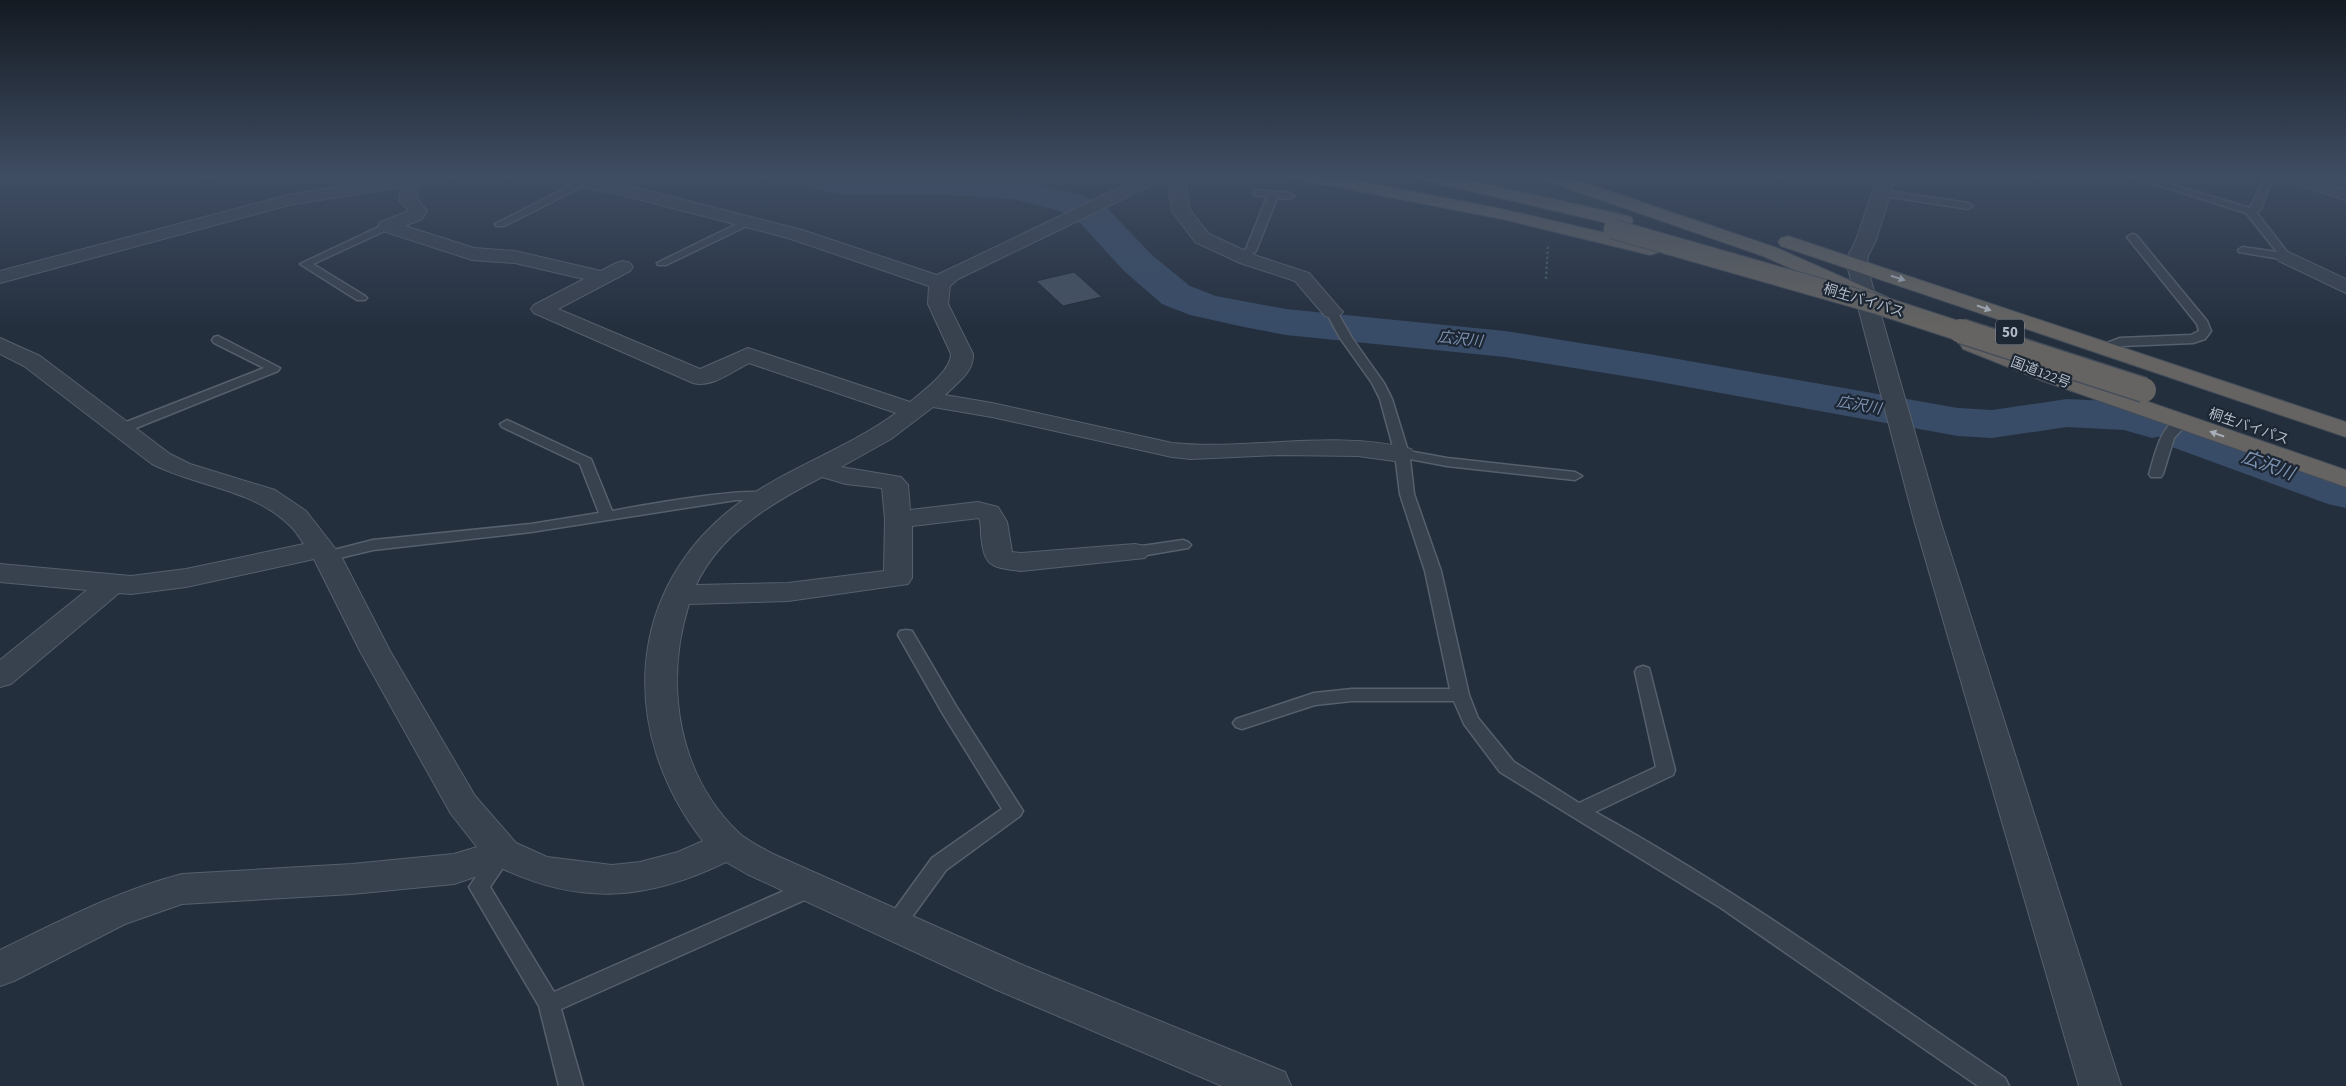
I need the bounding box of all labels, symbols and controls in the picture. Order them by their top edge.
one-way arrow [1890,275,1905,283]
street label: 桐生バイパス [1821,279,1907,323]
one-way arrow [1977,304,1992,312]
road number: 50 [1996,320,2024,344]
water label: 広沢川 [1436,327,1485,352]
street label: 国道122号 [2008,352,2074,394]
water label: 広沢川 [1835,391,1885,420]
street label: 桐生バイパス [2206,404,2292,450]
one-way arrow [2210,430,2225,437]
water label: 広沢川 [2238,444,2299,487]

